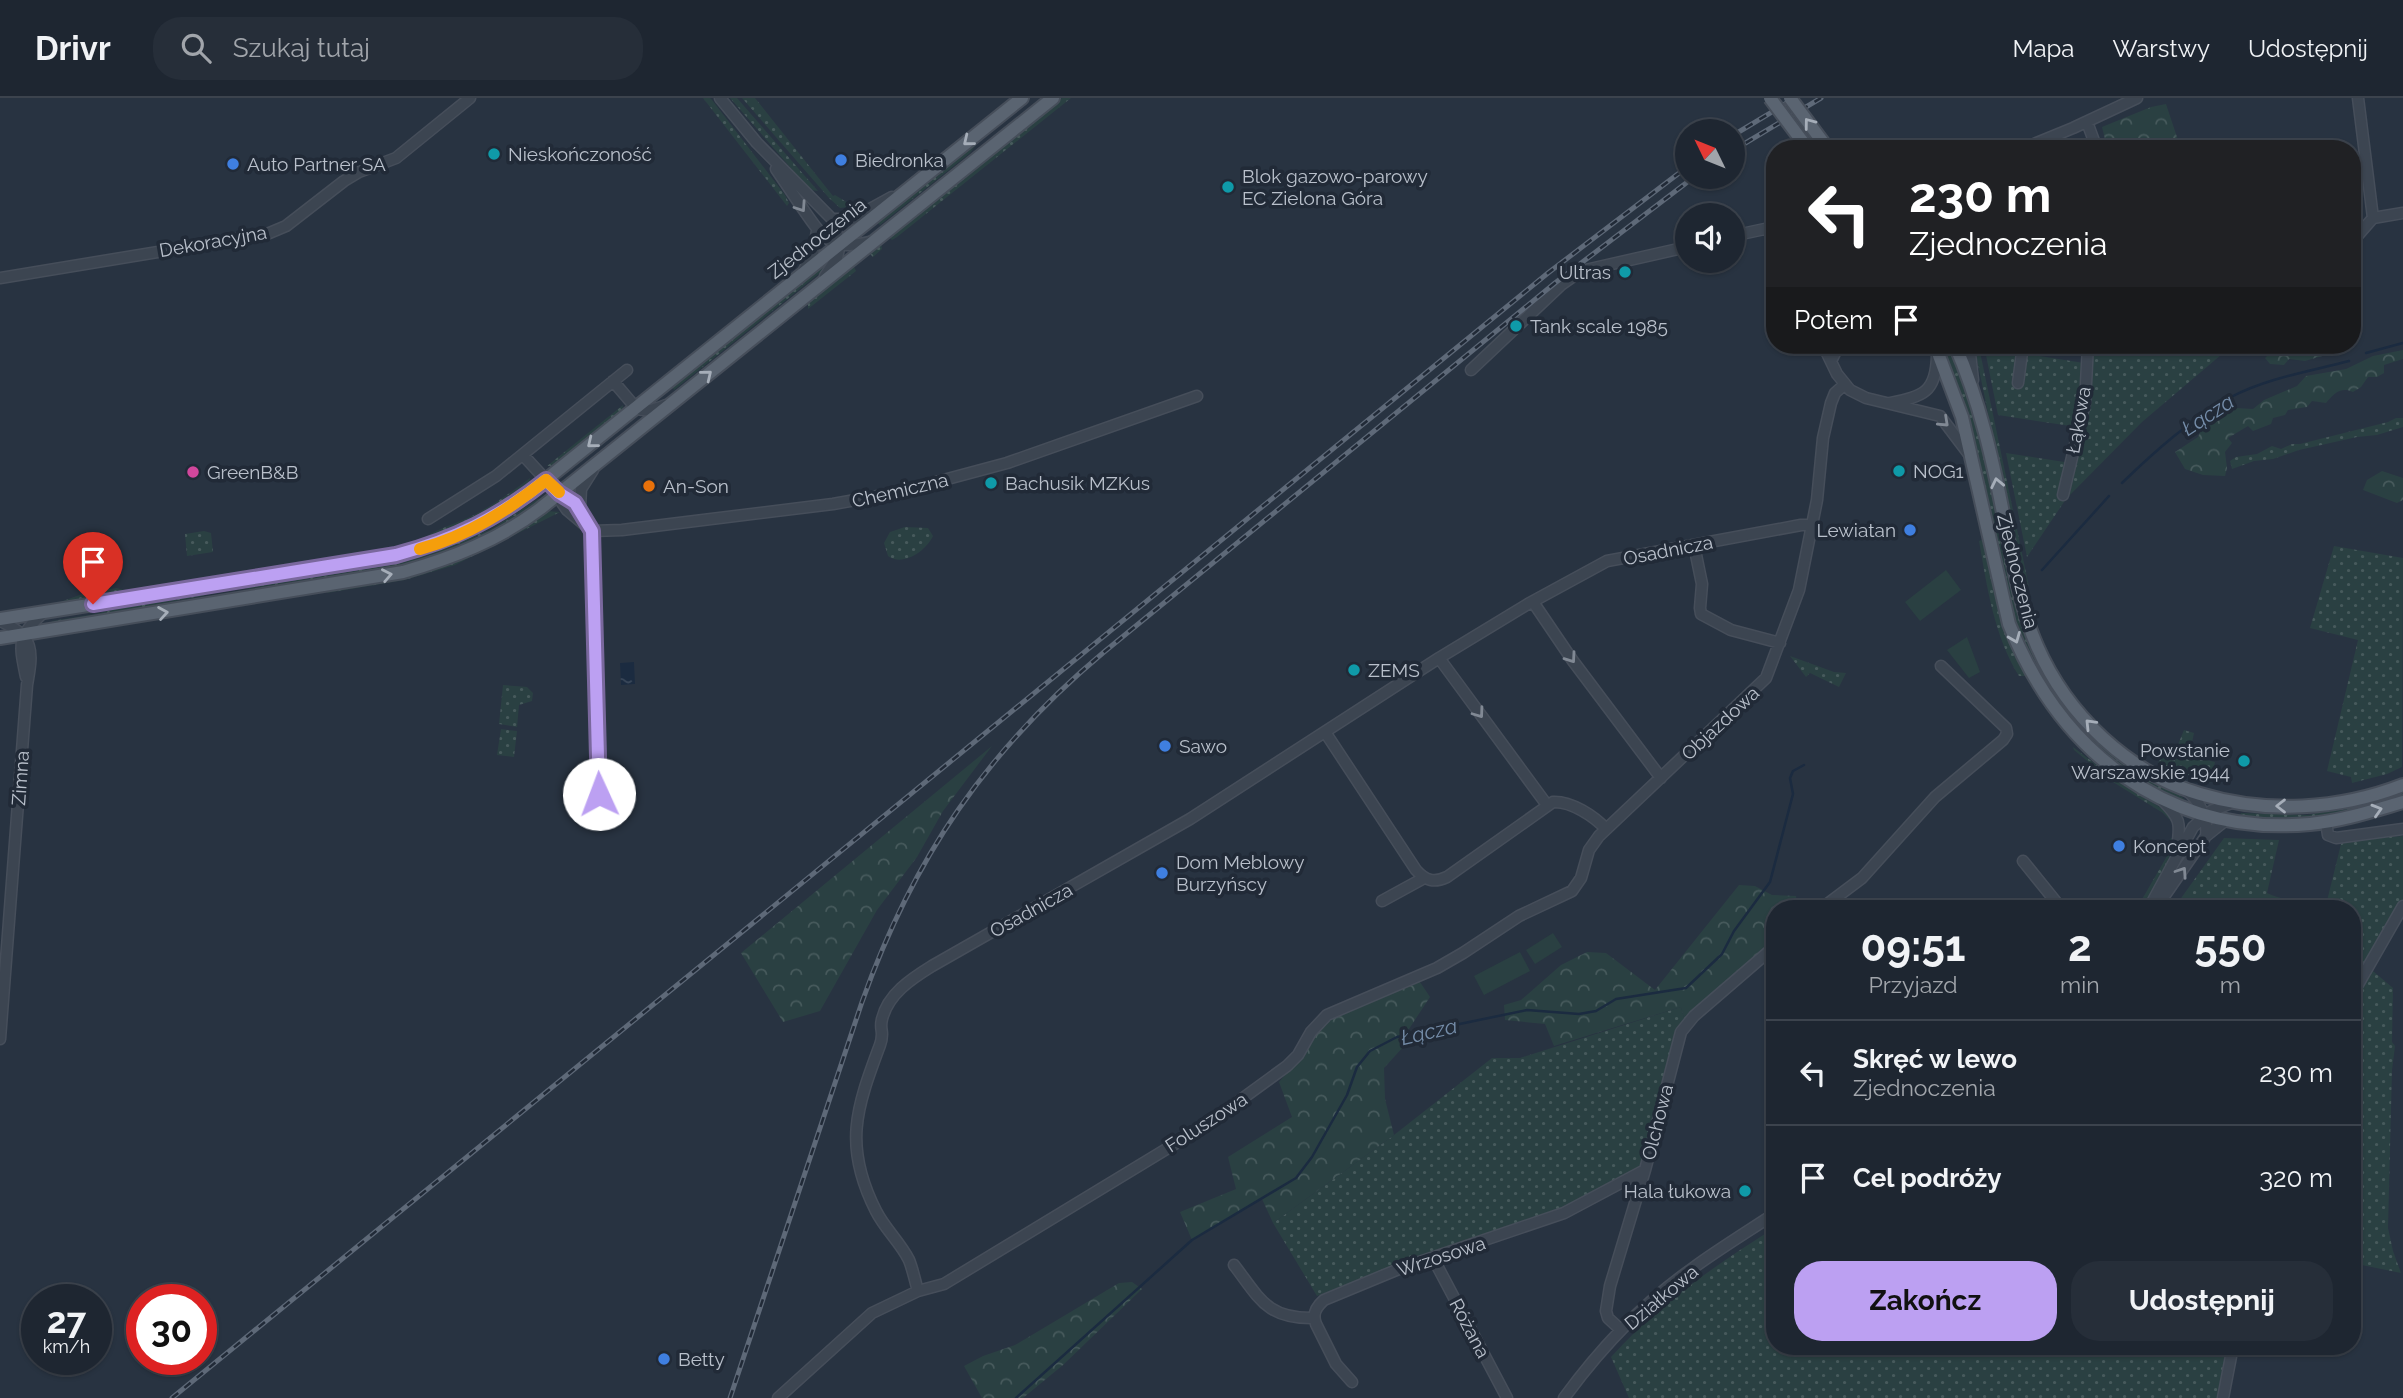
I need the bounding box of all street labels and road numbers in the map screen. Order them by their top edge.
street label: Zjednoczenia [764,193,870,283]
street label: Dekoracyjna [157,221,269,261]
street label: Łąkowa [2061,385,2095,455]
street label: Chemiczna [850,468,950,512]
street label: Zjednoczenia [1993,511,2043,631]
street label: Osadnicza [1621,531,1715,569]
street label: Objazdowa [1677,681,1763,765]
street label: Zimna [7,750,33,806]
street label: Osadnicza [986,878,1076,942]
street label: Olchowa [1637,1082,1677,1162]
street label: Foluszowa [1161,1087,1251,1157]
street label: Wrzosowa [1394,1231,1488,1281]
street label: Działkowa [1620,1260,1702,1334]
street label: Różana [1445,1294,1495,1362]

